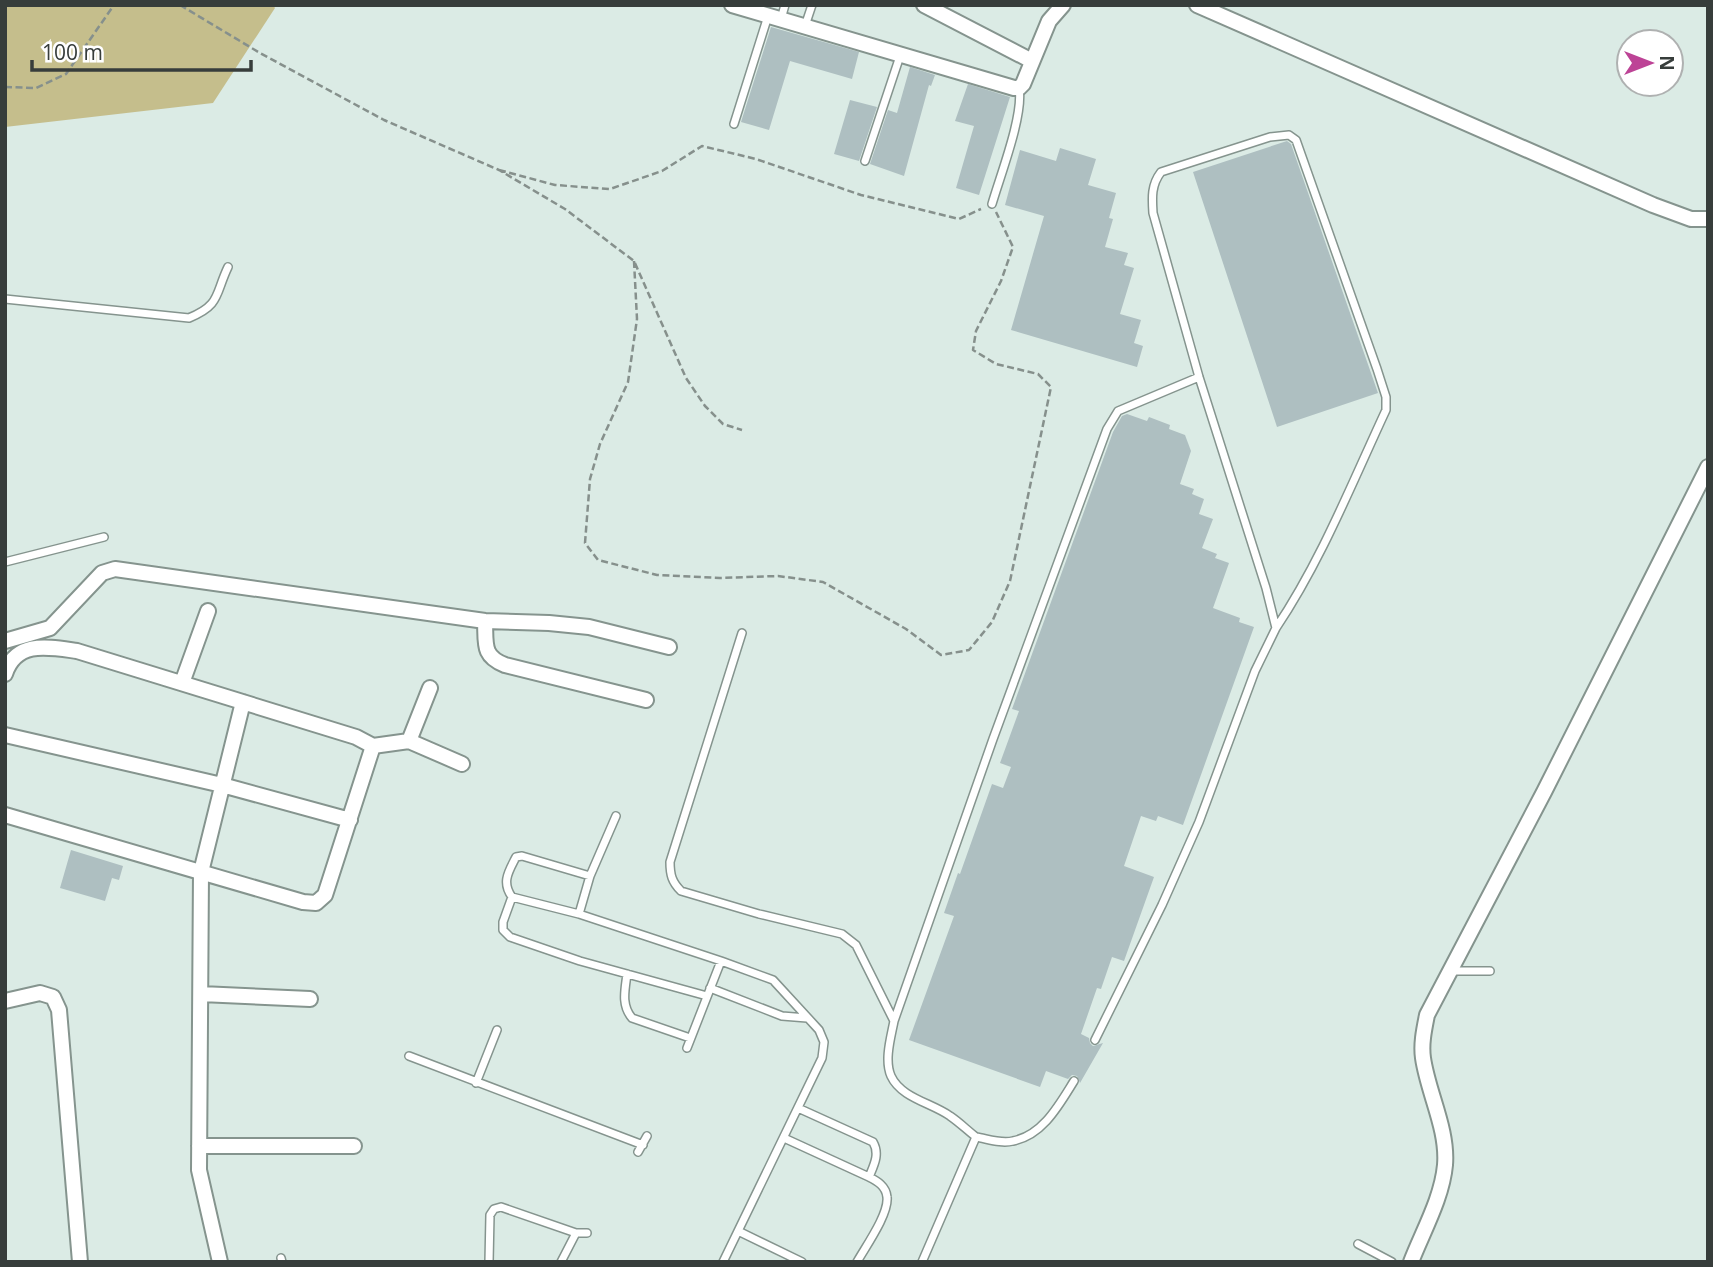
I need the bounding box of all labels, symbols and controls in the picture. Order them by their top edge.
scale bar [32,28,250,72]
north arrow [1615,28,1685,98]
text: 100 m [42,38,103,66]
text: N [1654,55,1680,71]

